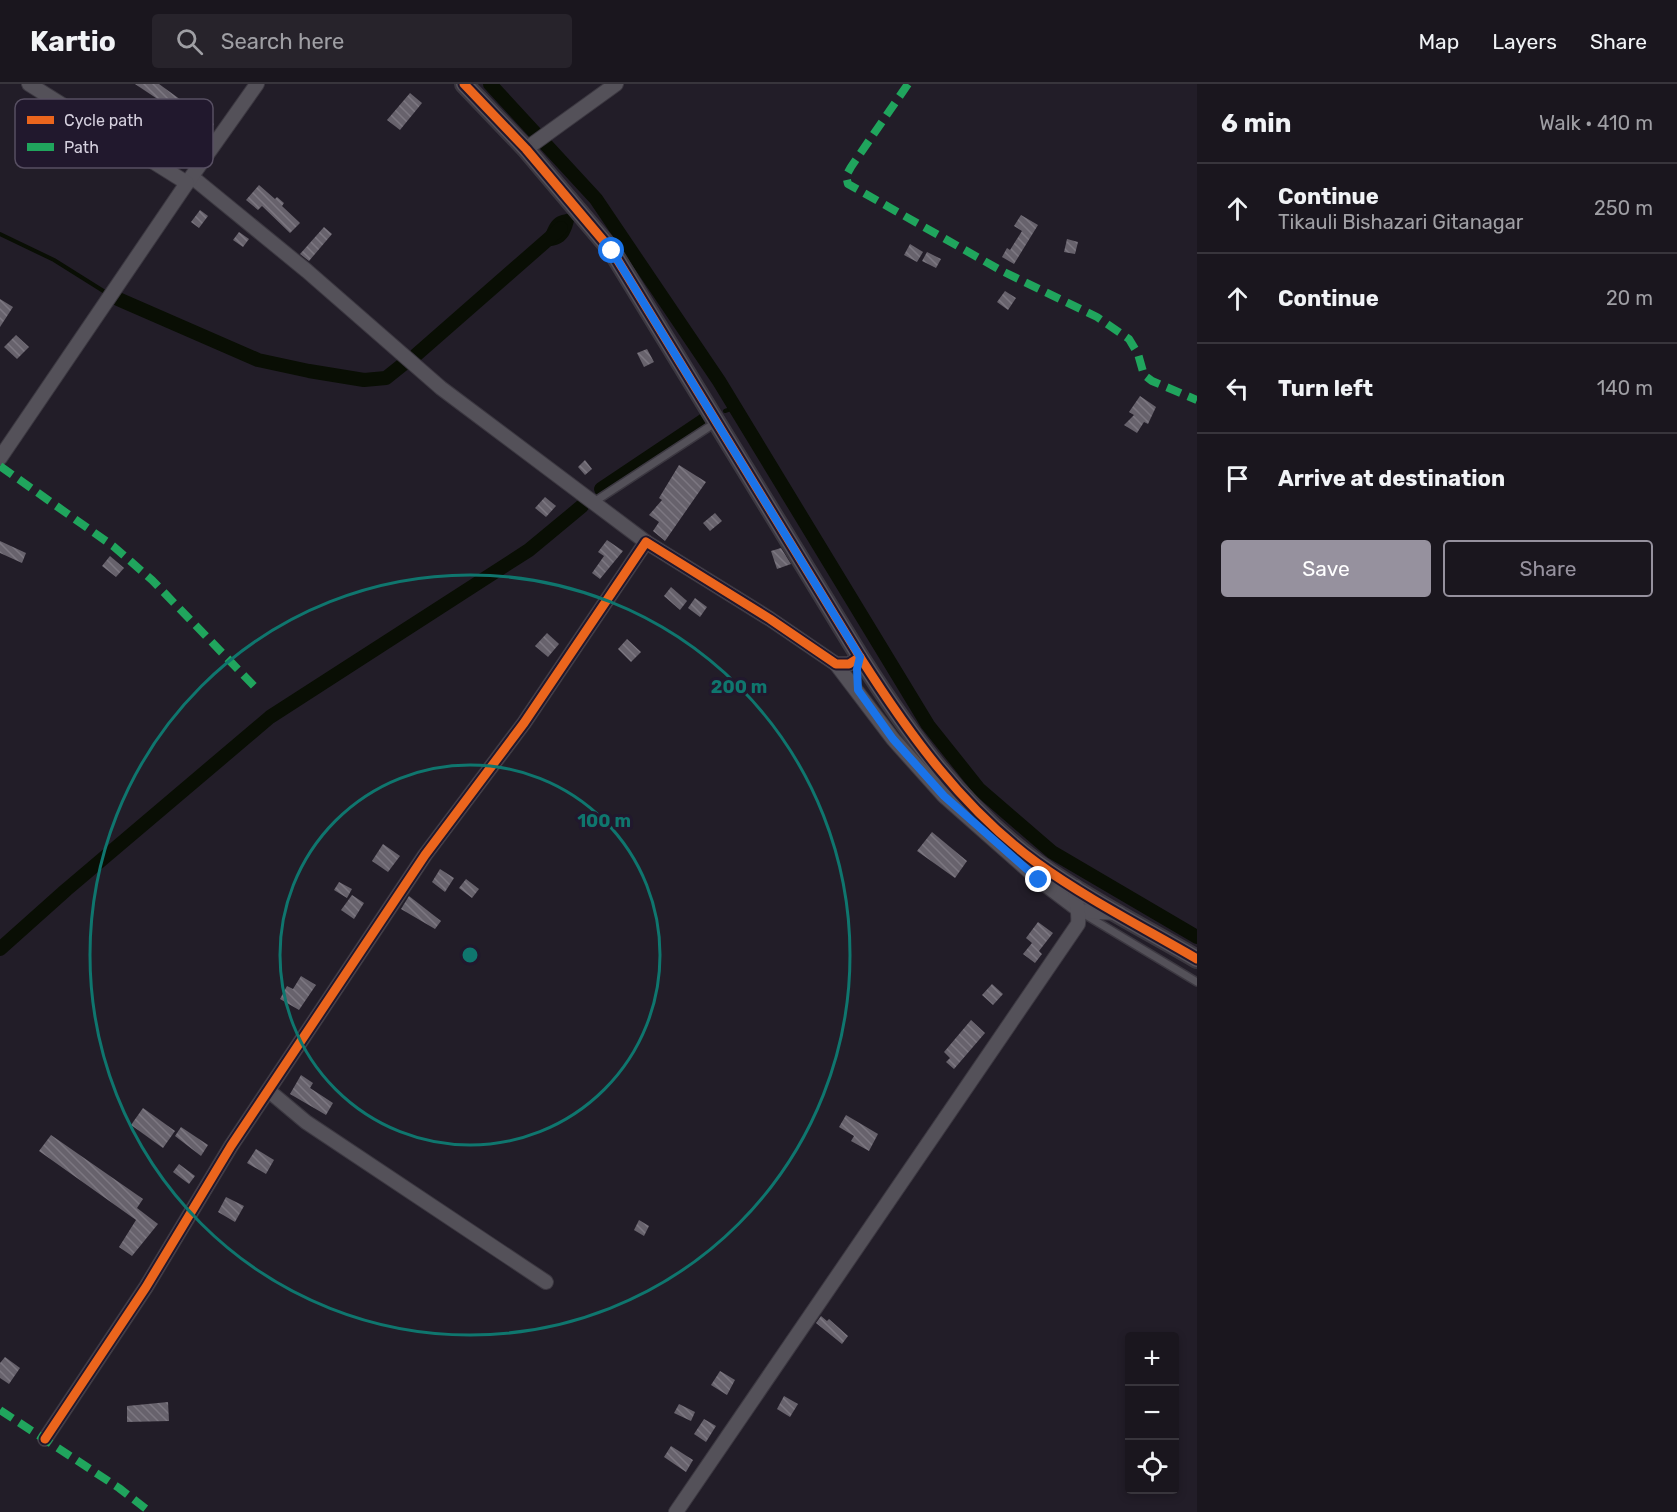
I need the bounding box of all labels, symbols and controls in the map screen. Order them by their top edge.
search box [152,14,572,68]
text: Kartio [30,25,116,58]
icon: search [173,25,206,58]
text: Search here [221,28,344,55]
text: Map [1418,29,1459,54]
text: Layers [1492,29,1557,54]
text: Share [1590,29,1647,54]
legend [15,99,213,168]
text: 6 min [1221,108,1291,139]
text: Cycle path [64,111,143,130]
text: Walk · 410 m [1539,111,1653,135]
text: Path [64,138,99,157]
text: Continue [1278,183,1379,210]
icon: ahead [1221,192,1254,225]
text: 250 m [1594,196,1653,220]
text: Tikauli Bishazari Gitanagar [1278,210,1523,234]
route start [598,237,624,263]
icon: ahead [1221,282,1254,315]
text: Continue [1278,285,1379,312]
text: 20 m [1606,286,1653,310]
icon: left [1221,372,1254,405]
text: Turn left [1278,375,1373,402]
text: 140 m [1597,376,1653,400]
icon: arrive [1221,462,1254,495]
text: Arrive at destination [1278,465,1505,492]
button: Save [1221,540,1431,597]
button: Share [1443,540,1653,597]
text: 200 m [711,676,767,698]
text: 100 m [577,810,631,832]
route end [1025,866,1051,892]
centre of rings [460,945,480,965]
map controls [1125,1332,1179,1494]
button: + [1125,1332,1179,1386]
button: − [1125,1386,1179,1440]
button: locate [1125,1440,1179,1494]

